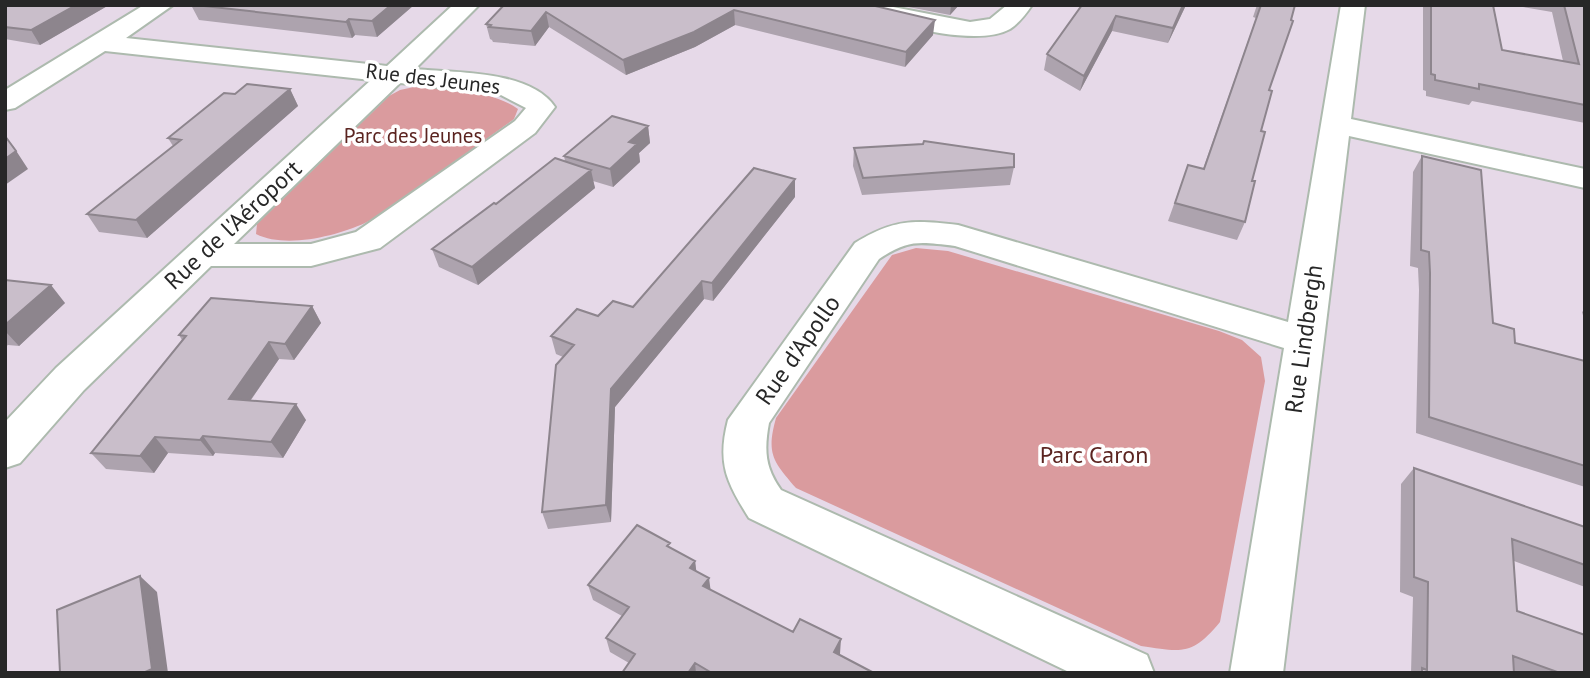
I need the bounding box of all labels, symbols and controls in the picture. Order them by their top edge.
street label: Rue des Jeunes [364,57,502,100]
park label: Parc des Jeunes [344,122,482,149]
street label: Rue de l'Aéroport [158,153,308,296]
street label: Rue Lindbergh [1278,263,1329,415]
street label: Rue d'Apollo [748,289,847,411]
park label: Parc Caron [1040,439,1148,470]

